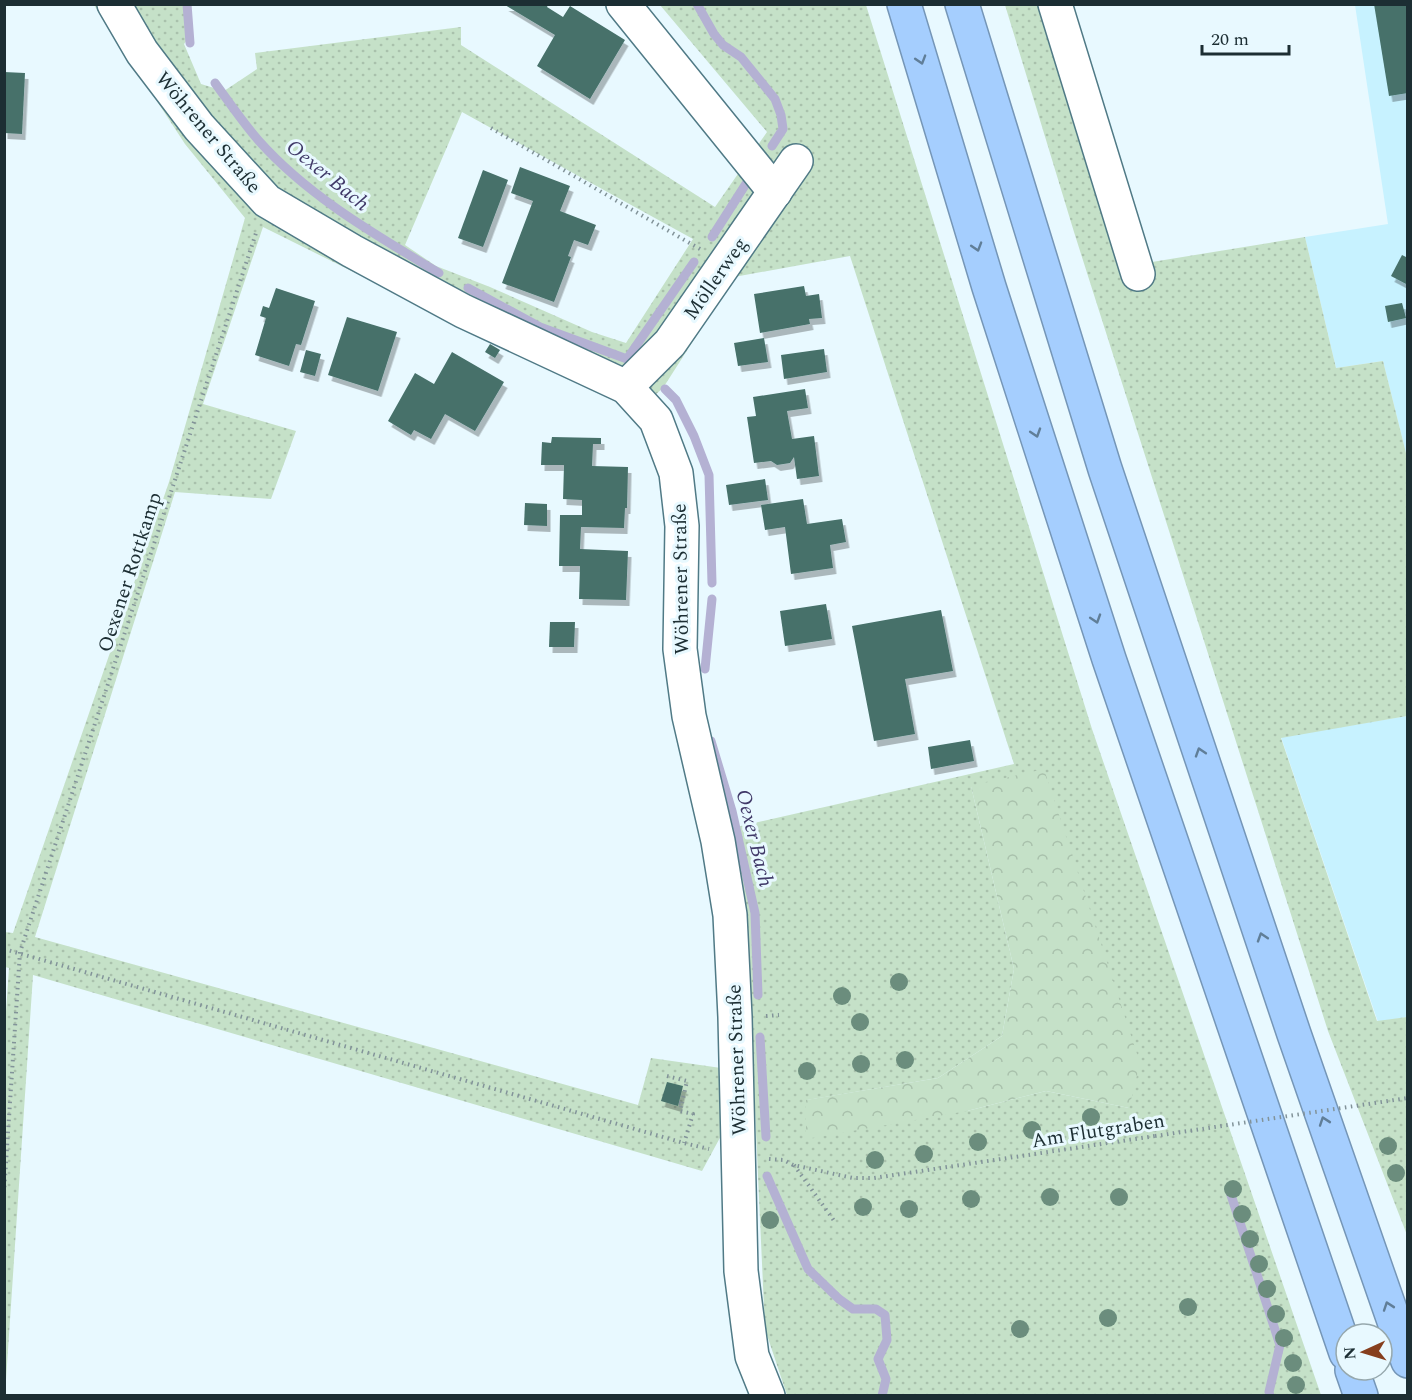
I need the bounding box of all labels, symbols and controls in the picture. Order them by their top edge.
scale bar [1202,18,1289,56]
text: 20 m [1211,26,1249,53]
one-way arrow [914,55,926,65]
street label: Wöhrener Straße [148,65,268,200]
water label: Oexer Bach [279,132,376,220]
street label: Möllerweg [676,231,755,326]
one-way arrow [970,241,982,252]
one-way arrow [1029,427,1041,438]
street label: Oexener Rottkamp [90,488,170,656]
street label: Wöhrener Straße [665,503,697,655]
one-way arrow [1088,613,1101,624]
one-way arrow [1194,747,1207,758]
water label: Oexer Bach [726,786,782,891]
one-way arrow [1256,932,1269,943]
street label: Wöhrener Straße [719,984,755,1136]
street label: Am Flutgraben [1029,1106,1167,1156]
one-way arrow [1319,1117,1332,1127]
one-way arrow [1383,1301,1396,1312]
north arrow [1334,1322,1394,1382]
text: N [1338,1346,1362,1360]

